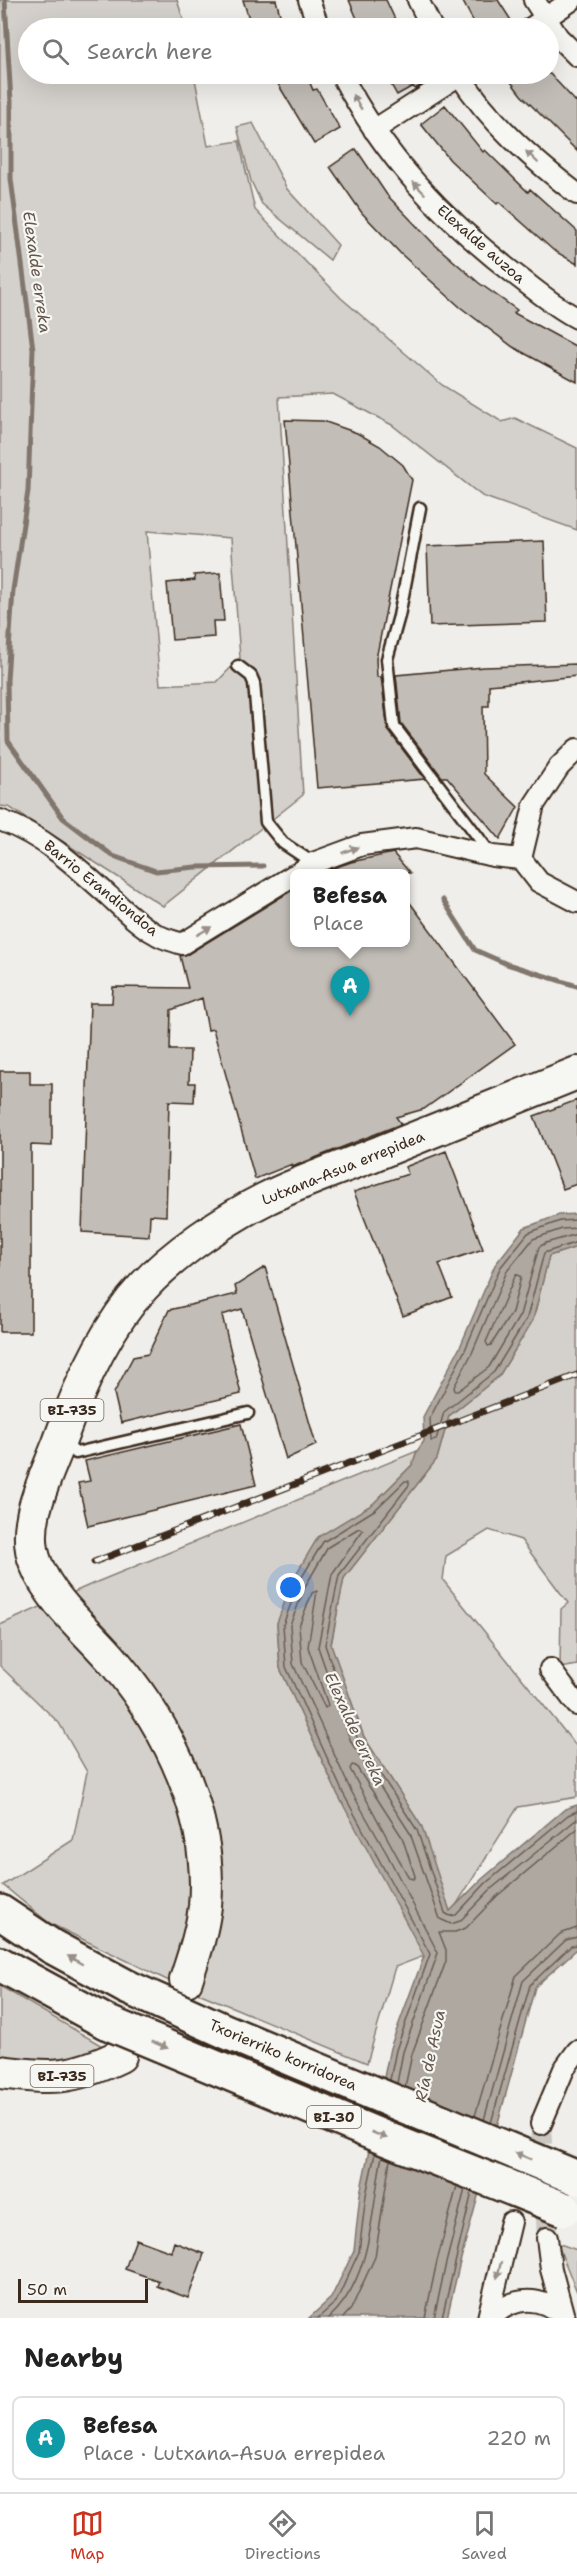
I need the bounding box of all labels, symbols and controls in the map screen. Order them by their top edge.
search box [18,18,559,84]
icon: search [39,35,72,68]
text: Search here [87,37,213,66]
one-way arrow [351,94,362,110]
one-way arrow [524,150,539,164]
one-way arrow [413,181,426,196]
street label: Elexalde auzoa [433,200,530,288]
water label: Elexalde erreka [18,210,56,334]
street label: Barrio Erandiondoa [40,836,163,941]
one-way arrow [341,844,359,854]
popup [290,869,410,947]
text: Befesa [313,881,387,910]
text: Place [313,910,364,936]
one-way arrow [196,926,213,936]
pin: A [330,966,370,1016]
street label: Lutxana-Asua errepidea [259,1126,428,1210]
road number: BI-735 [40,1399,104,1421]
your location [276,1573,305,1602]
water label: Elexalde erreka [319,1669,391,1789]
one-way arrow [66,1955,83,1965]
water label: Ría de Asua [410,2008,450,2104]
street label: Txorierriko korridorea [206,2015,361,2096]
one-way arrow [152,2040,170,2050]
road number: BI-735 [31,2065,94,2087]
road number: BI-30 [307,2106,361,2128]
one-way arrow [371,2130,389,2140]
one-way arrow [514,2151,532,2160]
one-way arrow [494,2261,504,2279]
scale bar [18,2276,148,2304]
text: 50 m [27,2279,67,2300]
text: Nearby [24,2340,123,2375]
text: Befesa [83,2411,157,2440]
text: A [38,2425,53,2451]
text: 220 m [487,2425,551,2451]
text: Place · Lutxana-Asua errepidea [83,2440,385,2466]
tab: Map [70,2507,104,2564]
tab: Directions [245,2507,321,2564]
tab: Saved [461,2507,507,2564]

